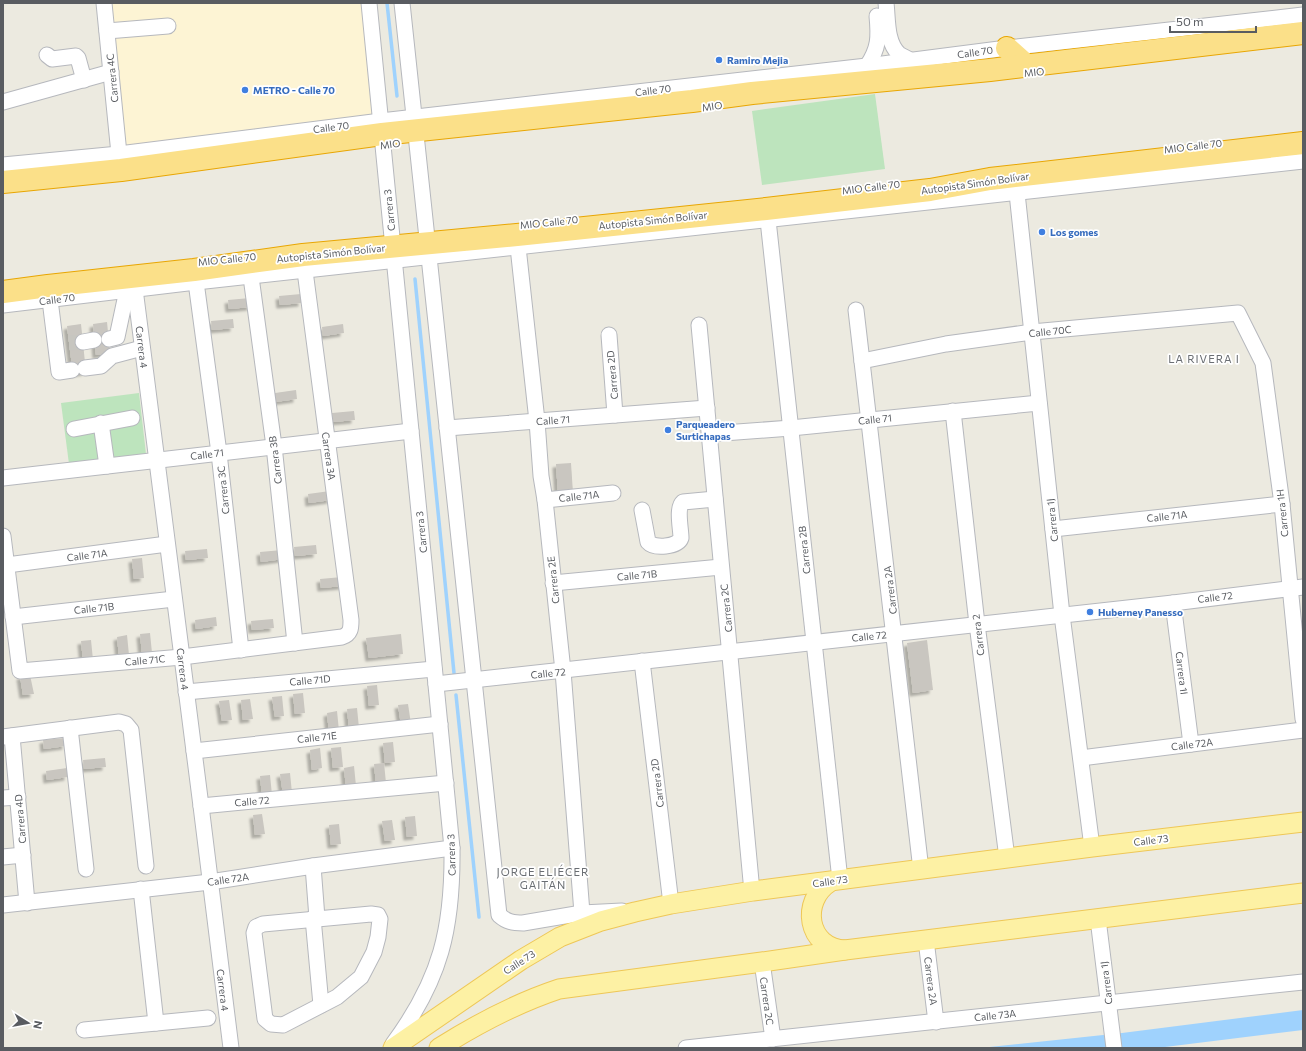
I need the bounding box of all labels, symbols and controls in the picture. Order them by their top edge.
scale bar [1170,8,1256,34]
text: 50 m [1176,14,1204,28]
street label: Calle 70 [956,44,994,60]
street label: Carrera 4C [103,53,121,103]
place label: Ramiro Mejia [727,54,788,66]
marker: Ramiro Mejia [714,55,724,65]
street label: MIO [1023,65,1045,79]
street label: Calle 70 [634,82,672,98]
place label: METRO - Calle 70 [253,84,335,96]
marker: METRO - Calle 70 [240,85,250,95]
street label: MIO [701,99,723,113]
street label: Calle 70 [312,119,350,135]
street label: MIO Calle 70 [1163,136,1223,156]
street label: MIO [379,137,401,151]
street label: Autopista Simón Bolívar [920,169,1030,197]
street label: MIO Calle 70 [841,177,901,197]
street label: Carrera 3 [381,188,397,231]
street label: Autopista Simón Bolívar [598,208,708,232]
street label: MIO Calle 70 [519,213,579,231]
place label: Los gomes [1050,226,1099,238]
marker: Los gomes [1037,227,1047,237]
street label: Autopista Simón Bolívar [276,241,386,265]
street label: MIO Calle 70 [197,250,257,268]
street label: Calle 70 [38,291,76,307]
street label: Calle 70C [1028,323,1072,339]
street label: Carrera 4 [133,325,151,369]
street label: Carrera 2D [604,350,620,400]
district label: LA RIVERA I [1168,352,1240,365]
street label: Calle 71 [858,411,892,427]
street label: Calle 71 [536,413,570,427]
place label: Parqueadero Surtichapas [676,418,735,442]
marker: Parqueadero Surtichapas [663,425,673,435]
street label: Carrera 3A [320,431,338,481]
street label: Carrera 3B [266,435,284,485]
street label: Calle 71 [189,446,225,462]
street label: Carrera 3C [214,465,232,515]
street label: Calle 71A [558,488,600,504]
street label: Carrera 1H [1274,489,1290,537]
street label: Carrera 1J [1044,498,1060,542]
street label: Calle 71A [1146,508,1188,524]
street label: Carrera 3 [413,510,429,553]
street label: Carrera 2B [795,525,812,575]
street label: Calle 71A [66,547,108,563]
street label: Carrera 2E [545,556,561,604]
street label: Carrera 2A [881,565,899,615]
street label: Calle 71B [616,567,658,583]
street label: Carrera 2C [717,583,735,633]
street label: Calle 72 [1197,589,1234,605]
street label: Calle 71B [73,600,115,616]
place label: Huberney Panesso [1098,606,1183,618]
marker: Huberney Panesso [1085,607,1095,617]
street label: Carrera 2 [969,613,987,656]
street label: Calle 72 [851,628,888,644]
street label: Carrera 4 [174,647,192,691]
street label: Carrera 1I [1173,651,1191,695]
street label: Calle 71C [124,652,166,668]
street label: Calle 72 [530,665,567,681]
street label: Calle 71D [289,672,331,688]
street label: Calle 71E [297,729,338,745]
street label: Calle 72A [1170,735,1214,753]
street label: Carrera 2D [648,758,666,808]
street label: Calle 72 [234,793,270,809]
street label: Carrera 4D [12,794,28,844]
street label: Calle 73 [1133,832,1170,848]
street label: Carrera 3 [444,834,458,876]
district label: JORGE ELIÉCER GAITÁN [497,864,589,891]
street label: Calle 72A [206,870,250,888]
street label: Calle 73 [812,873,849,889]
street label: Calle 73 [501,947,537,977]
street label: Carrera 2A [922,956,940,1006]
street label: Carrera 1J [1097,961,1115,1005]
street label: Carrera 4 [214,968,232,1012]
street label: Carrera 2C [758,976,776,1026]
north arrow [8,1003,48,1043]
street label: Calle 73A [973,1007,1017,1023]
text: N [31,1020,45,1030]

